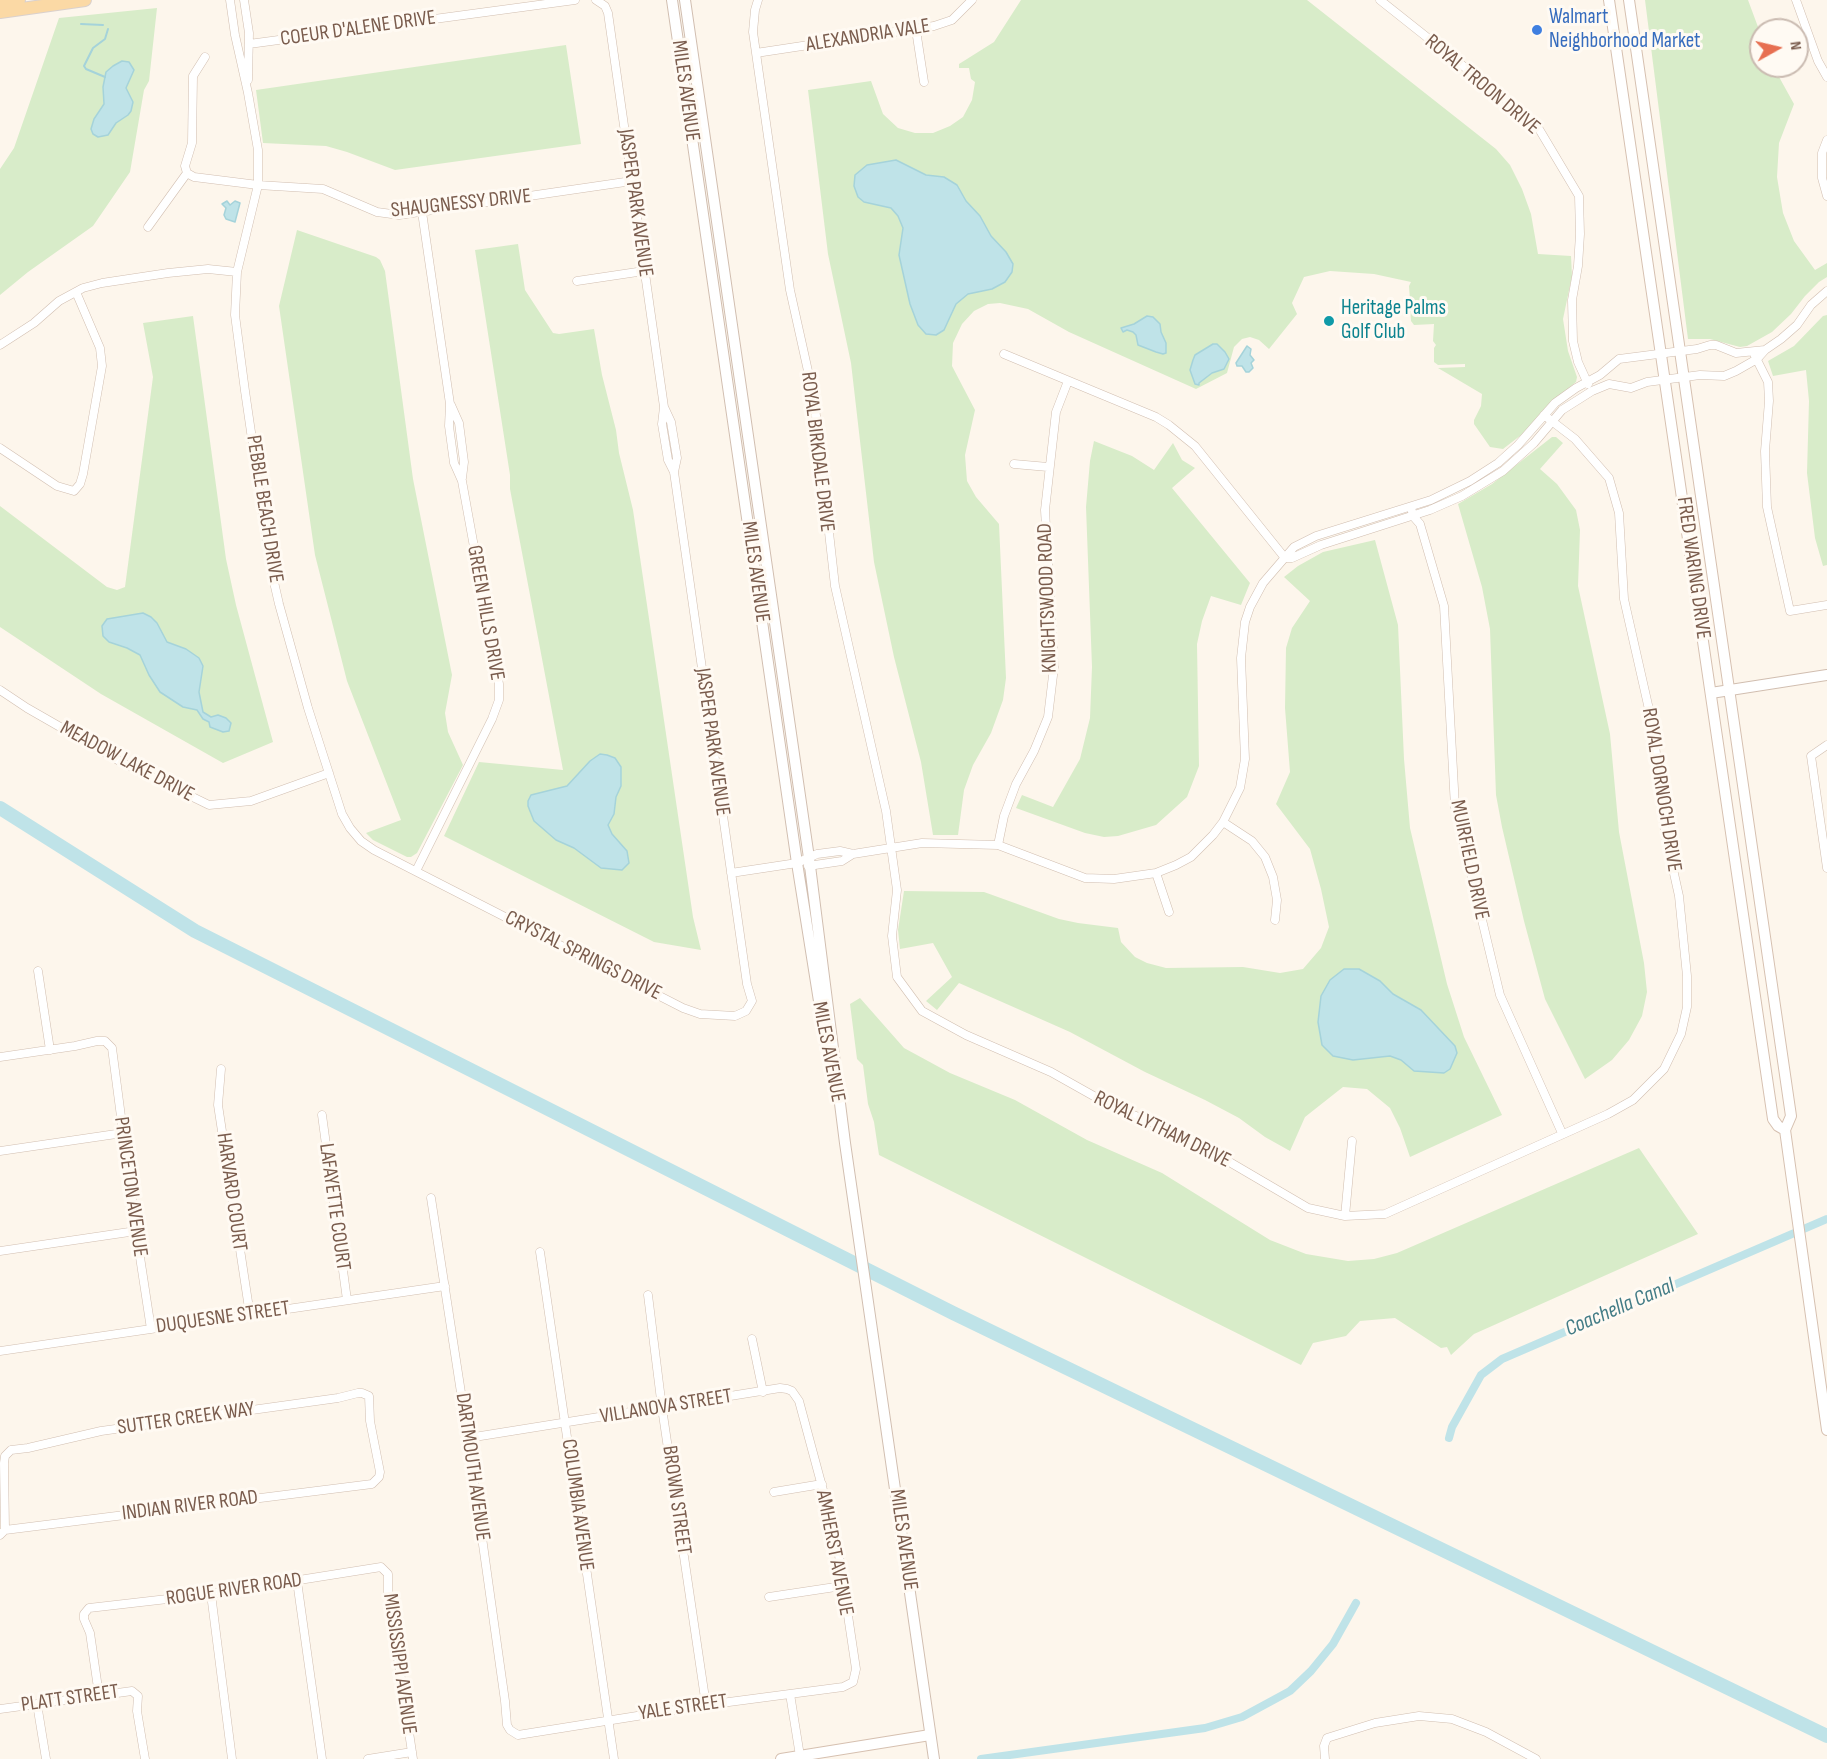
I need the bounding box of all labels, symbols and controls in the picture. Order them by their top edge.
place label: Walmart Neighborhood Market [1549,5,1700,55]
street label: COEUR D'ALENE DRIVE [279,6,437,52]
street label: ALEXANDRIA VALE [804,14,932,58]
north arrow [1749,18,1809,78]
marker: Walmart Neighborhood Market [1530,23,1544,37]
street label: ROYAL TROON DRIVE [1419,29,1545,141]
street label: MILES AVENUE [665,39,705,143]
text: N [1785,40,1805,51]
street label: JASPER PARK AVENUE [612,127,658,279]
street label: SHAUGNESSY DRIVE [390,184,532,224]
place label: Heritage Palms Golf Club [1341,296,1446,346]
marker: Heritage Palms Golf Club [1322,314,1336,328]
street label: ROYAL BIRKDALE DRIVE [795,370,839,534]
street label: PEBBLE BEACH DRIVE [240,433,288,585]
street label: FRED WARING DRIVE [1671,495,1715,641]
street label: MILES AVENUE [735,520,775,624]
street label: KNIGHTSWOOD ROAD [1033,523,1063,673]
street label: GREEN HILLS DRIVE [461,544,509,682]
street label: JASPER PARK AVENUE [689,666,735,818]
street label: ROYAL DORNOCH DRIVE [1636,706,1686,874]
street label: MEADOW LAKE DRIVE [56,716,198,808]
street label: MUIRFIELD DRIVE [1444,798,1494,922]
street label: CRYSTAL SPRINGS DRIVE [500,906,666,1006]
street label: MILES AVENUE [806,1000,850,1104]
street label: ROYAL LYTHAM DRIVE [1089,1086,1235,1174]
street label: PRINCETON AVENUE [108,1115,152,1259]
street label: HARVARD COURT [210,1131,252,1253]
street label: LAFAYETTE COURT [313,1142,355,1272]
water label: Coachella Canal [1561,1273,1679,1343]
street label: DUQUESNE STREET [155,1296,291,1340]
street label: VILLANOVA STREET [598,1384,734,1430]
street label: DARTMOUTH AVENUE [449,1391,495,1543]
street label: SUTTER CREEK WAY [116,1397,256,1441]
street label: COLUMBIA AVENUE [555,1437,599,1573]
street label: BROWN STREET [656,1444,696,1556]
street label: INDIAN RIVER ROAD [121,1485,259,1527]
street label: AMHERST AVENUE [809,1488,859,1618]
street label: MILES AVENUE [883,1488,923,1592]
street label: ROGUE RIVER ROAD [164,1568,304,1612]
street label: MISSISSIPPI AVENUE [377,1592,421,1736]
street label: PLATT STREET [20,1680,120,1718]
street label: YALE STREET [637,1689,729,1727]

